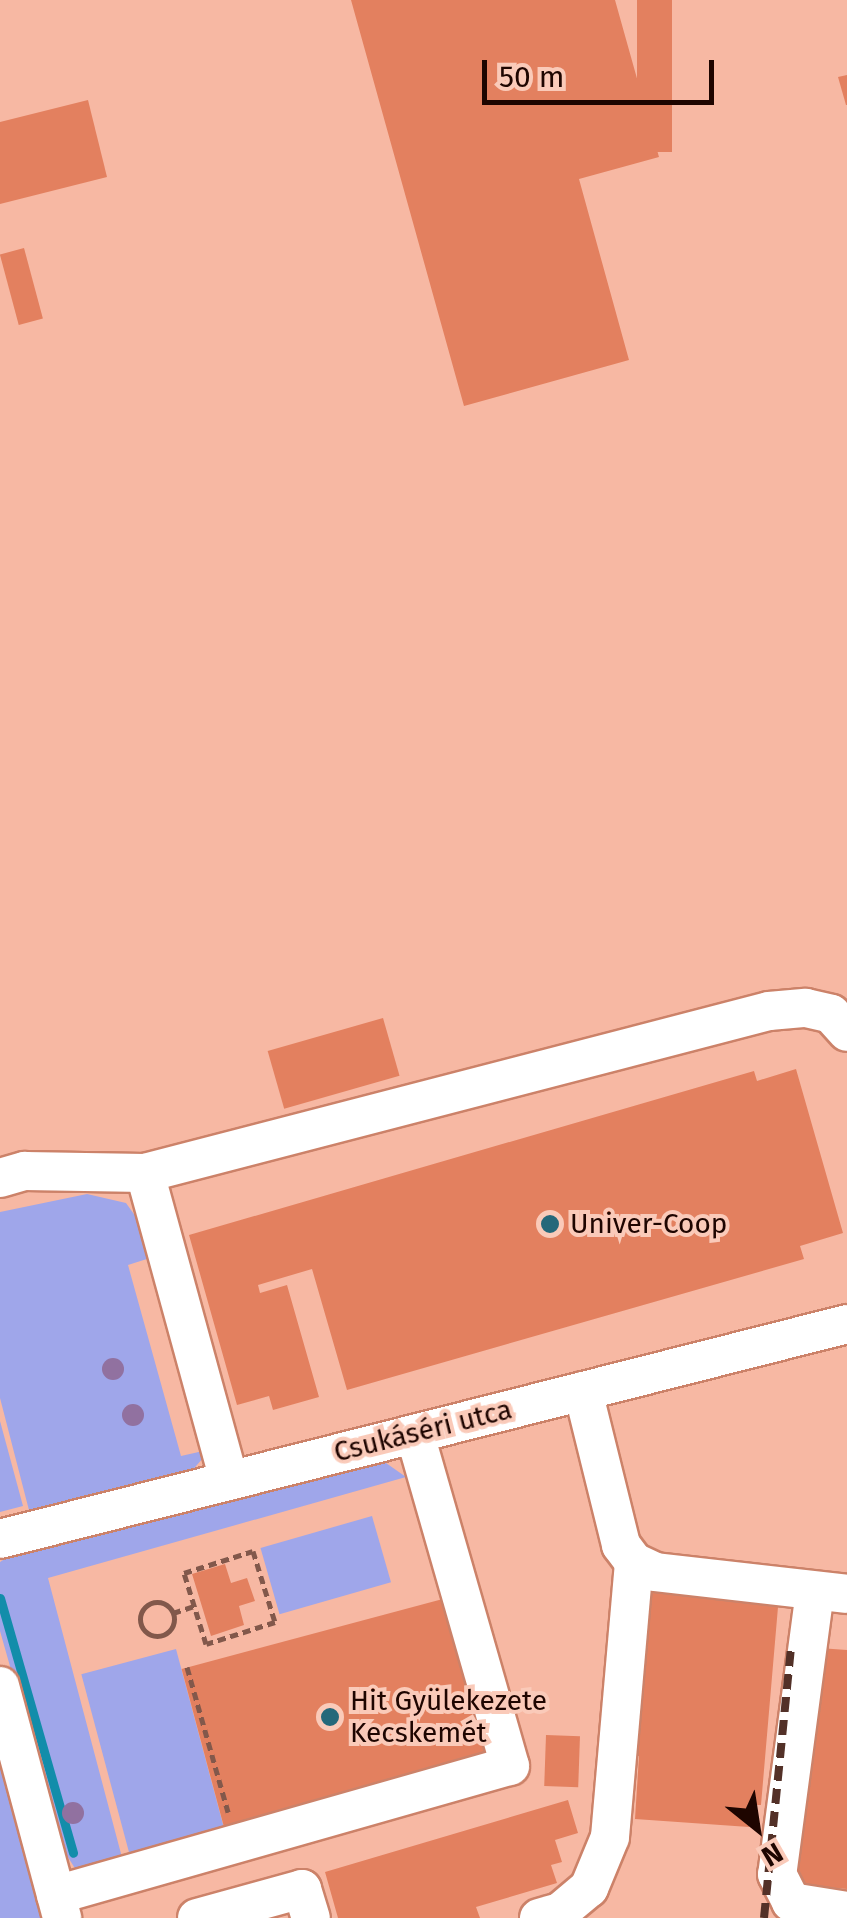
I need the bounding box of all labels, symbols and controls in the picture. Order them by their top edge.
scale bar [487,40,720,102]
text: 50 m [499,59,564,95]
place label: Univer-Coop [570,1207,727,1241]
marker: Univer-Coop [539,1213,561,1235]
street label: Csukáséri utca [330,1393,516,1469]
place label: Hit Gyülekezete Kecskemét [350,1684,547,1750]
marker: Hit Gyülekezete Kecskemét [319,1706,341,1728]
north arrow [707,1778,807,1878]
text: N [756,1835,789,1873]

